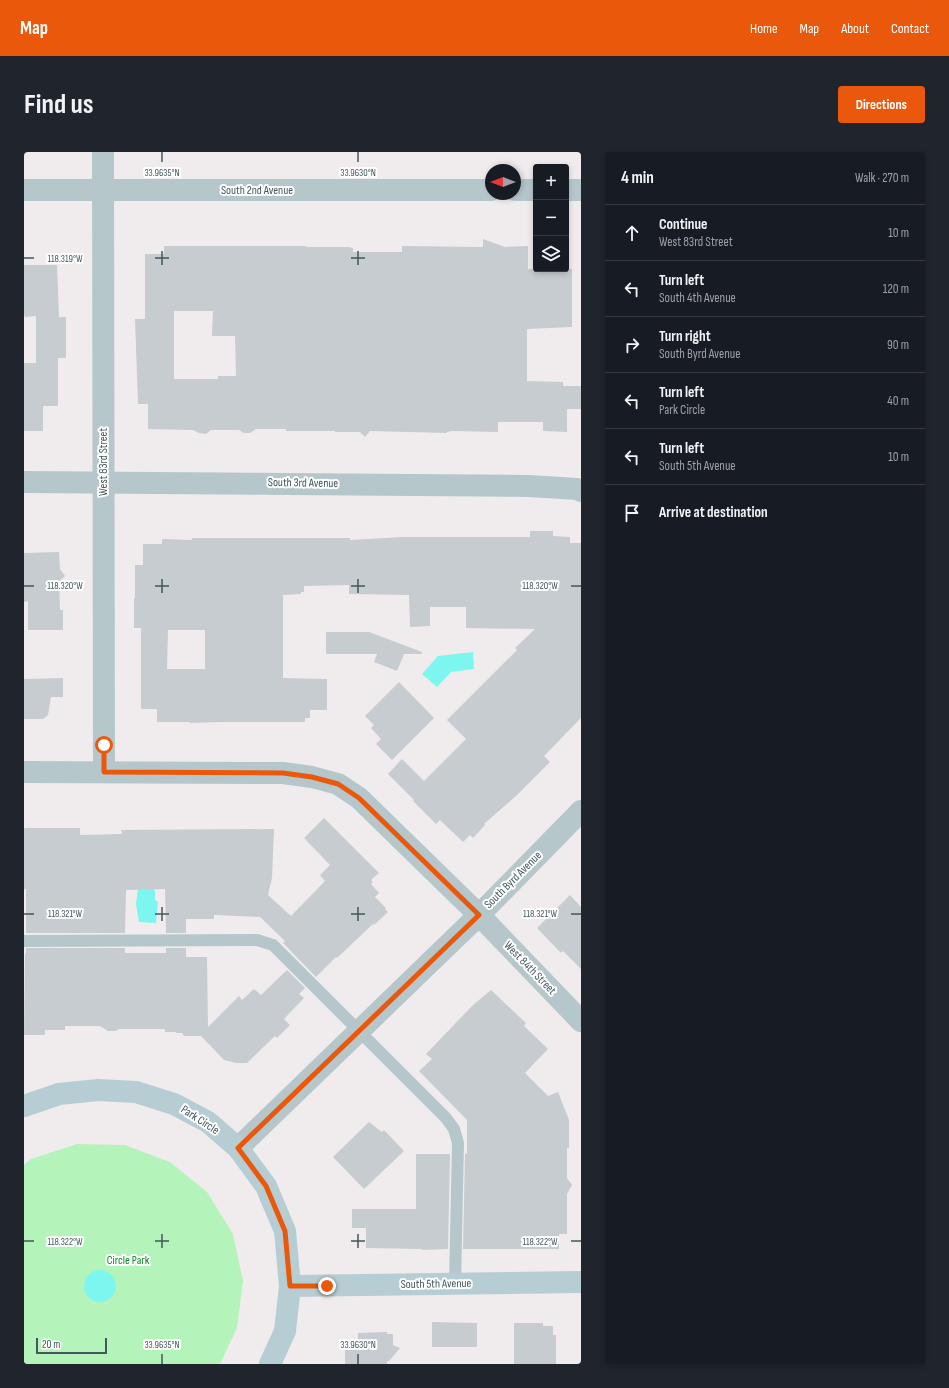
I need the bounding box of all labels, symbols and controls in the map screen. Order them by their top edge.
text: Map [20,17,48,40]
text: Home [750,20,778,37]
text: Map [800,20,819,37]
text: About [841,20,869,37]
text: Contact [891,20,929,37]
button: Directions [838,86,925,123]
text: Find us [24,88,93,121]
north arrow [485,164,521,200]
map controls [533,164,569,272]
button: + [533,164,569,200]
text: 33.9635°N [144,167,180,179]
text: 33.9630°N [340,167,376,179]
text: 4 min [621,168,654,188]
text: Walk · 270 m [855,170,909,186]
street label: South 2nd Avenue [221,183,293,198]
button: − [533,200,569,236]
text: Continue [659,215,708,234]
icon: ahead [621,222,643,244]
text: 10 m [888,225,909,241]
text: West 83rd Street [659,234,733,250]
button: layers [533,236,569,272]
text: 118.319°W [48,253,83,265]
text: Turn left [659,271,704,290]
icon: left [621,278,643,300]
text: 120 m [883,281,909,297]
text: South 4th Avenue [659,290,736,306]
text: Turn right [659,327,711,346]
icon: right [621,334,643,356]
text: 90 m [887,337,909,353]
text: South Byrd Avenue [659,346,740,362]
text: Turn left [659,383,704,402]
icon: left [621,390,643,412]
text: 40 m [887,393,909,409]
text: Park Circle [659,402,705,418]
street label: West 83rd Street [96,428,111,496]
text: Turn left [659,439,704,458]
icon: left [621,446,643,468]
text: 10 m [888,449,909,465]
text: South 5th Avenue [659,458,736,474]
street label: South 3rd Avenue [268,475,338,491]
icon: arrive [621,502,643,524]
text: Arrive at destination [659,503,768,522]
text: 118.320°W [47,580,83,592]
text: 118.320°W [522,580,558,592]
route start [95,736,113,754]
street label: South Byrd Avenue [481,848,545,912]
text: 118.321°W [48,908,83,920]
text: 118.321°W [523,908,558,920]
street label: West 84th Street [501,938,560,998]
street label: Park Circle [178,1102,222,1138]
text: 118.322°W [47,1236,83,1248]
text: 118.322°W [522,1236,558,1248]
park label: Circle Park [107,1253,150,1268]
street label: South 5th Avenue [401,1276,472,1292]
route end [318,1277,336,1295]
scale bar [36,1336,107,1355]
text: 20 m [42,1338,60,1351]
text: 33.9635°N [144,1339,180,1351]
text: 33.9630°N [340,1339,376,1351]

